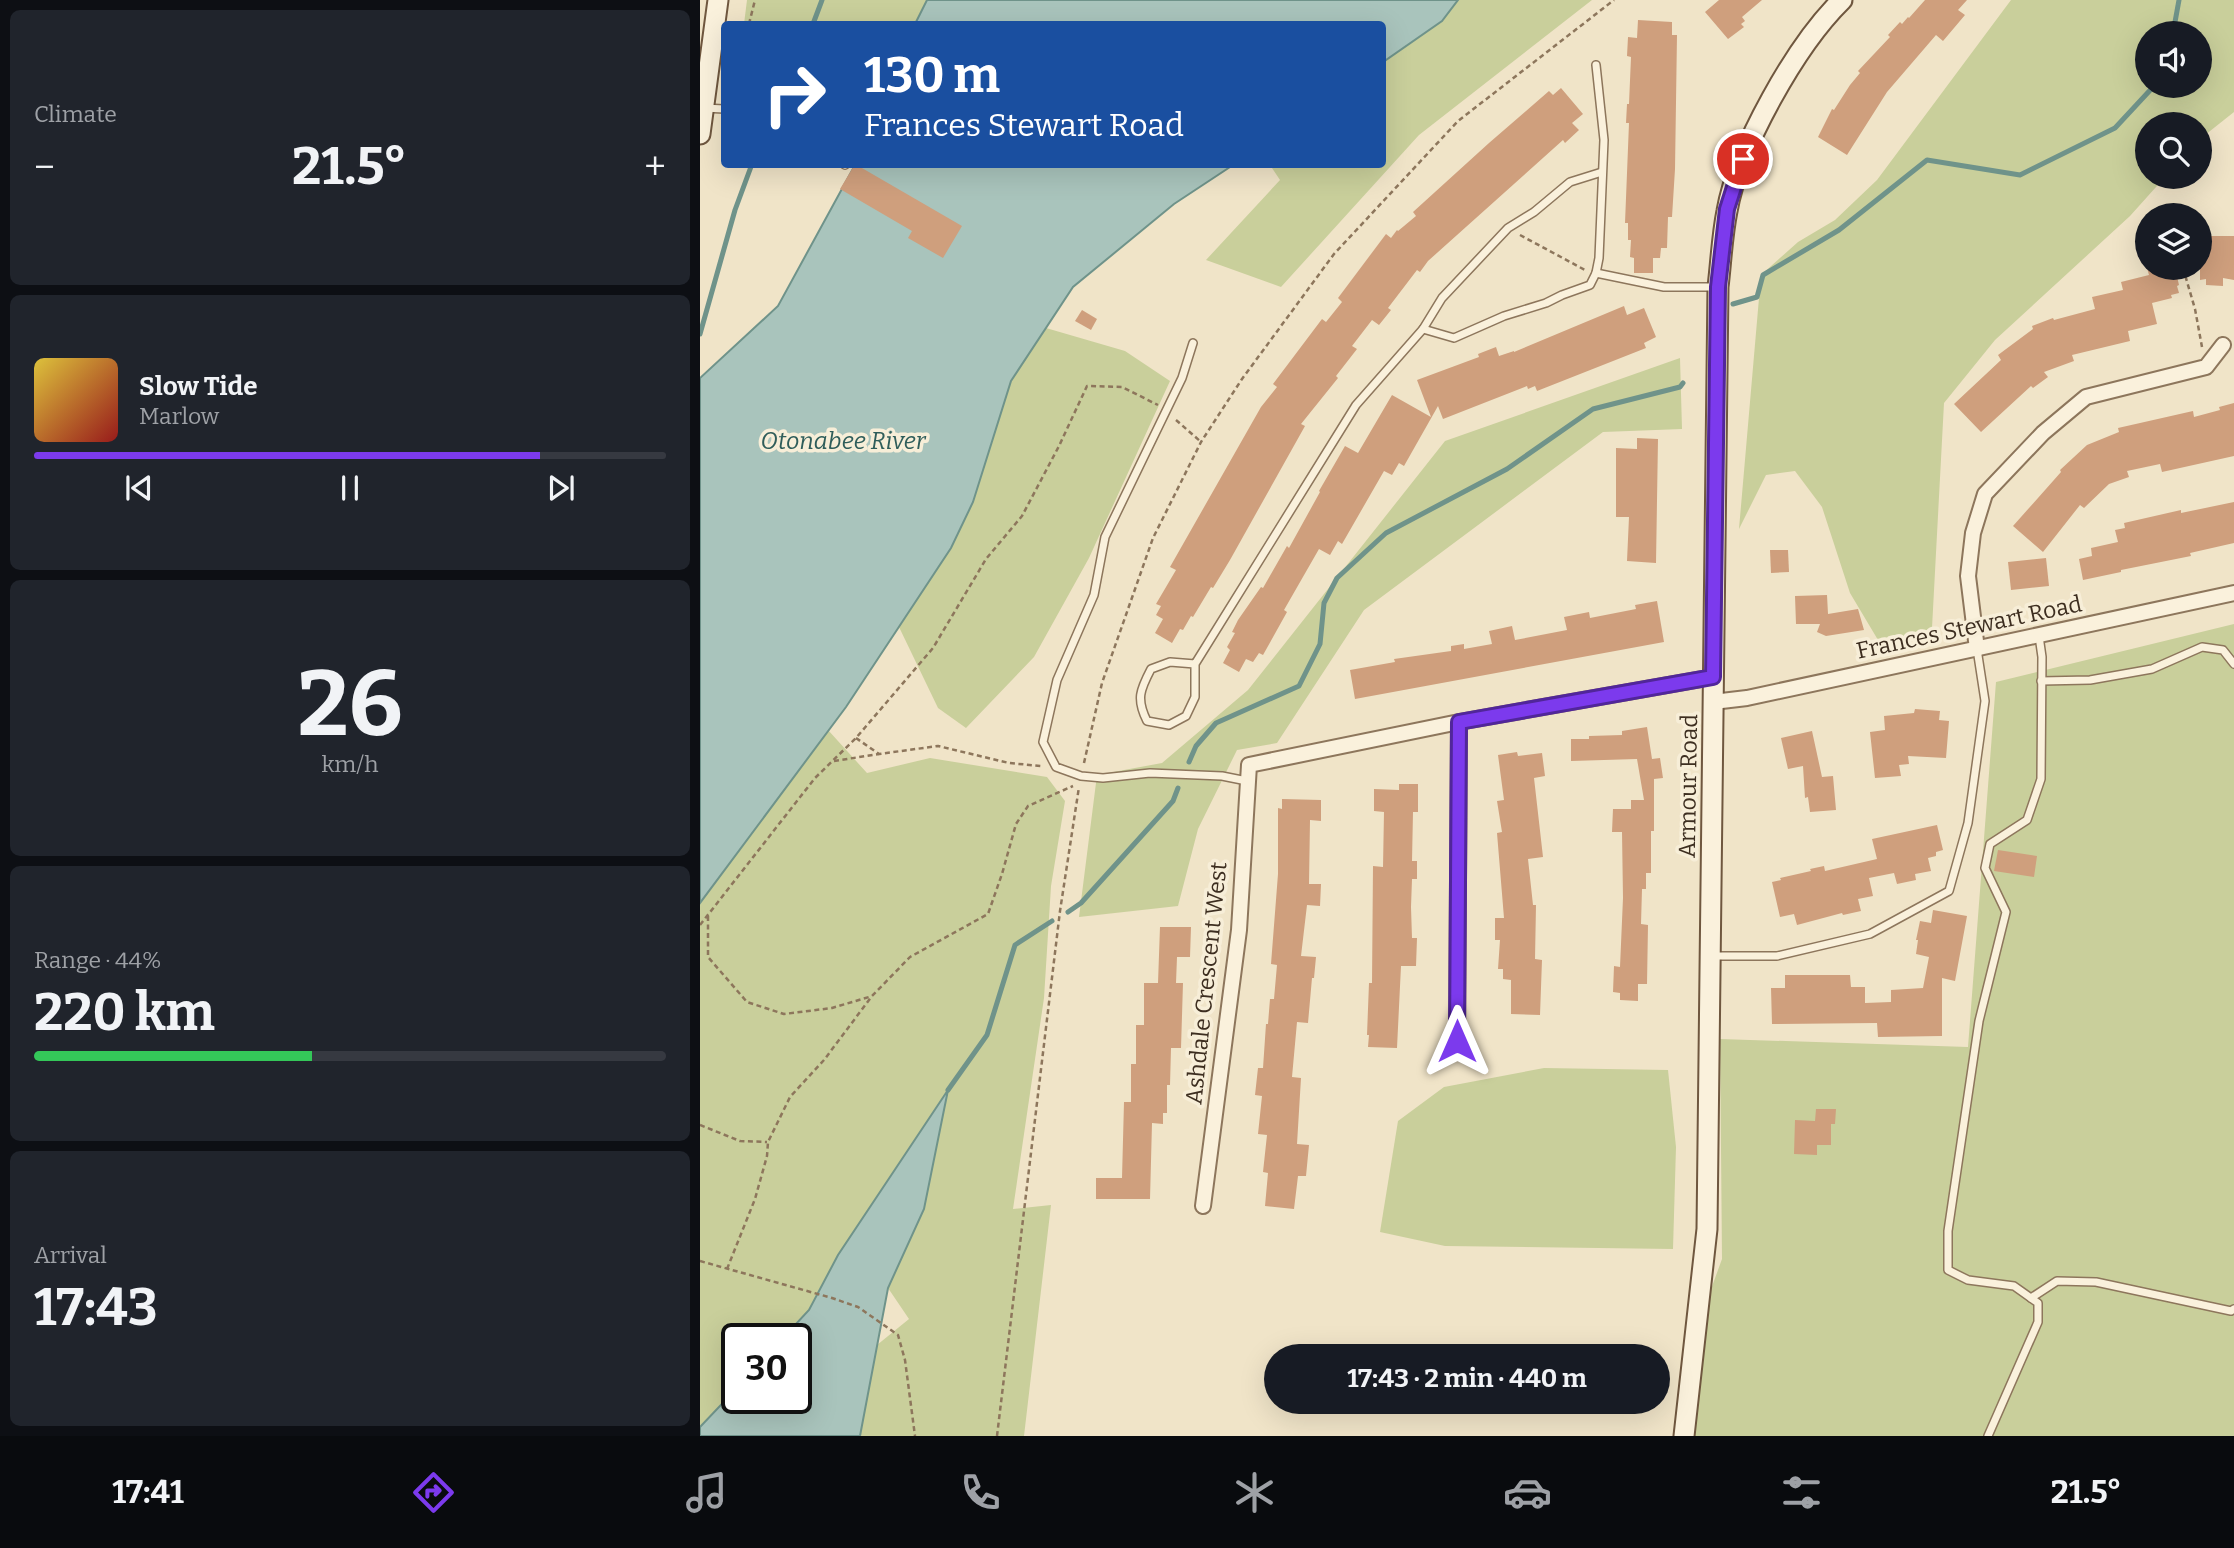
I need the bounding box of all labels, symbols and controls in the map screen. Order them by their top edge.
map controls [2135,21,2212,280]
button: sound [2135,21,2212,98]
text: 130 m [864,46,1000,105]
icon: right [749,49,840,140]
text: Climate [34,100,117,128]
text: Frances Stewart Road [864,106,1184,144]
button: search [2135,112,2212,189]
pin [1713,129,1773,189]
text: 21.5° [292,135,407,198]
icon: arrive [1724,140,1762,178]
text: − [34,144,55,190]
text: + [644,144,666,190]
button: layers [2135,203,2212,280]
text: Slow Tide [139,371,258,402]
text: Marlow [139,402,219,430]
water label: Otonabee River [761,427,927,455]
icon: previous [120,469,158,507]
icon: pause [331,469,369,507]
icon: next [542,469,580,507]
street label: Frances Stewart Road [1854,589,2085,665]
text: 26 [297,650,403,759]
street label: Armour Road [1673,713,1703,858]
text: km/h [322,750,378,778]
street label: Ashdale Crescent West [1179,860,1233,1106]
text: Range · 44% [34,946,162,974]
text: 220 km [34,981,215,1044]
position arrow [1420,1004,1494,1078]
text: Arrival [34,1241,107,1269]
text: 17:43 [34,1276,158,1339]
speed limit sign: 30 [721,1323,812,1414]
text: 17:43 · 2 min · 440 m [1347,1363,1587,1394]
icon: directions [409,1468,458,1517]
icon: music [682,1468,731,1517]
icon: phone [956,1468,1005,1517]
icon: climate [1230,1468,1279,1517]
icon: car [1503,1468,1552,1517]
icon: filters [1777,1468,1826,1517]
text: 17:41 [112,1473,184,1511]
text: 21.5° [2051,1473,2122,1511]

